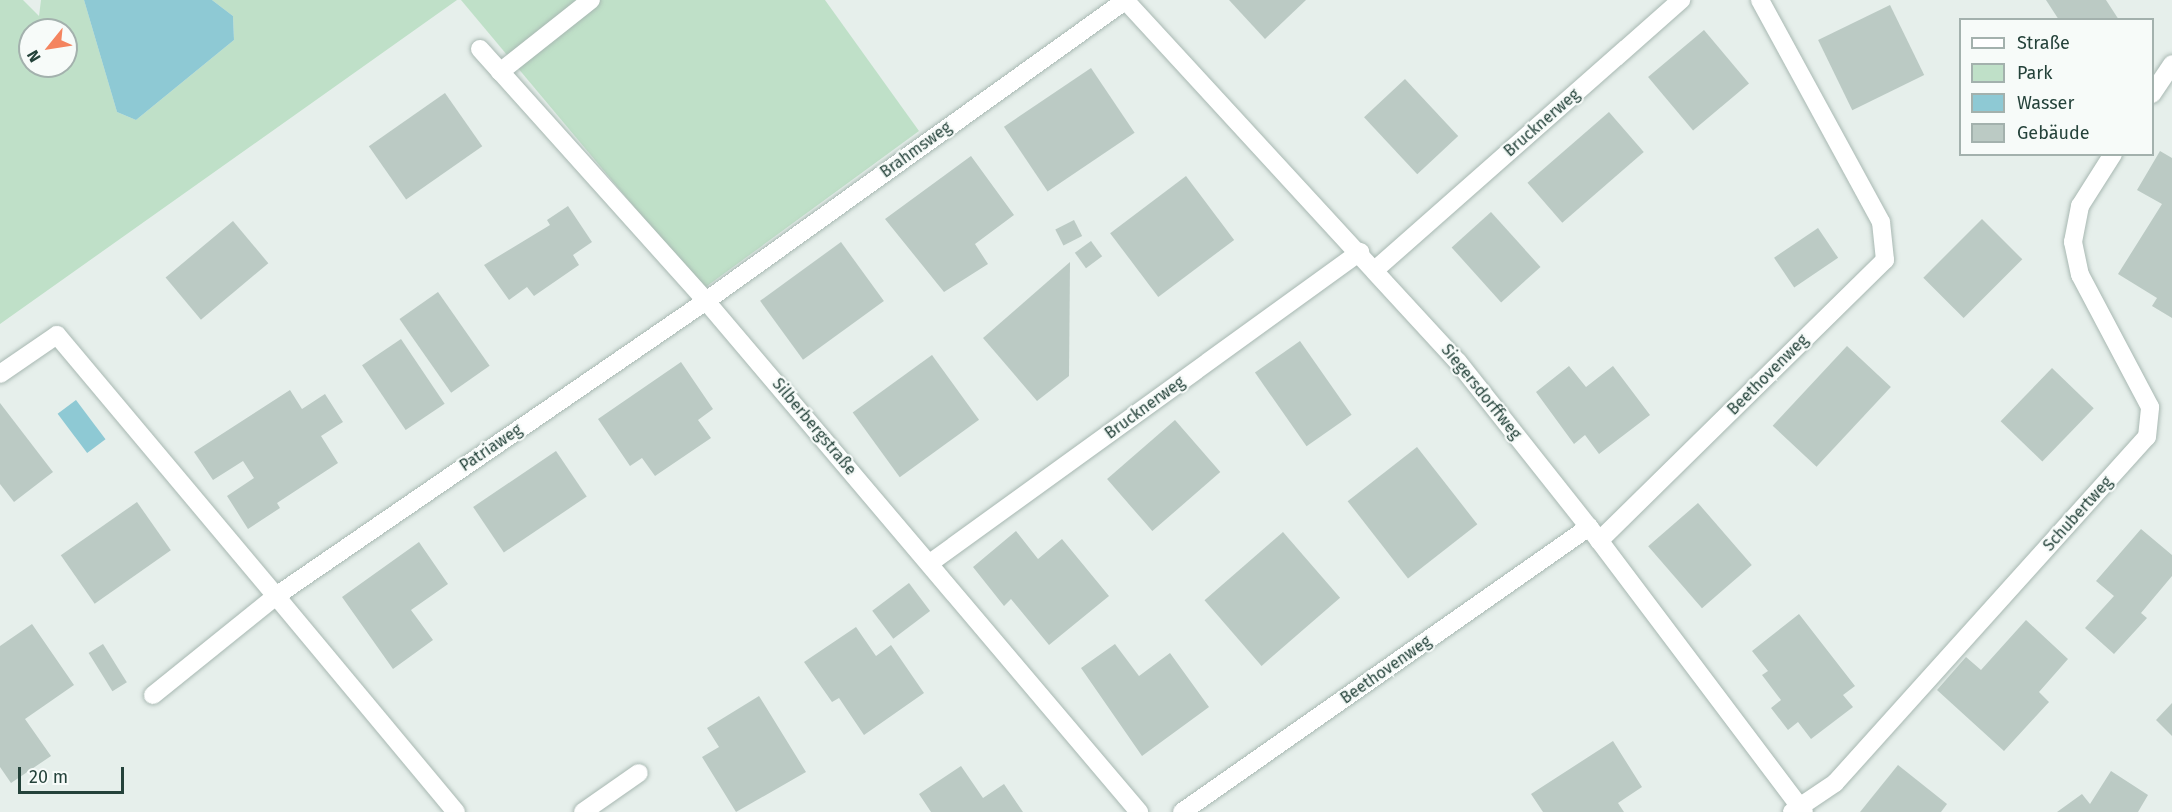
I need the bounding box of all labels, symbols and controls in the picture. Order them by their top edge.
north arrow [18,18,78,78]
legend [1959,18,2154,156]
text: Straße [2017,32,2070,54]
text: N [23,47,45,66]
text: Park [2017,62,2052,84]
street label: Brucknerweg [1500,85,1584,161]
text: Wasser [2017,92,2074,114]
street label: Brahmsweg [877,118,955,182]
text: Gebäude [2017,122,2090,144]
street label: Beethovenweg [1724,331,1812,419]
street label: Siegersdorffweg [1437,341,1525,443]
street label: Brucknerweg [1101,373,1189,443]
street label: Silberbergstraße [768,375,860,479]
street label: Patriaweg [456,420,526,476]
street label: Schubertweg [2040,473,2116,555]
street label: Beethovenweg [1337,632,1435,708]
scale bar [21,755,128,793]
text: 20 m [29,766,68,788]

